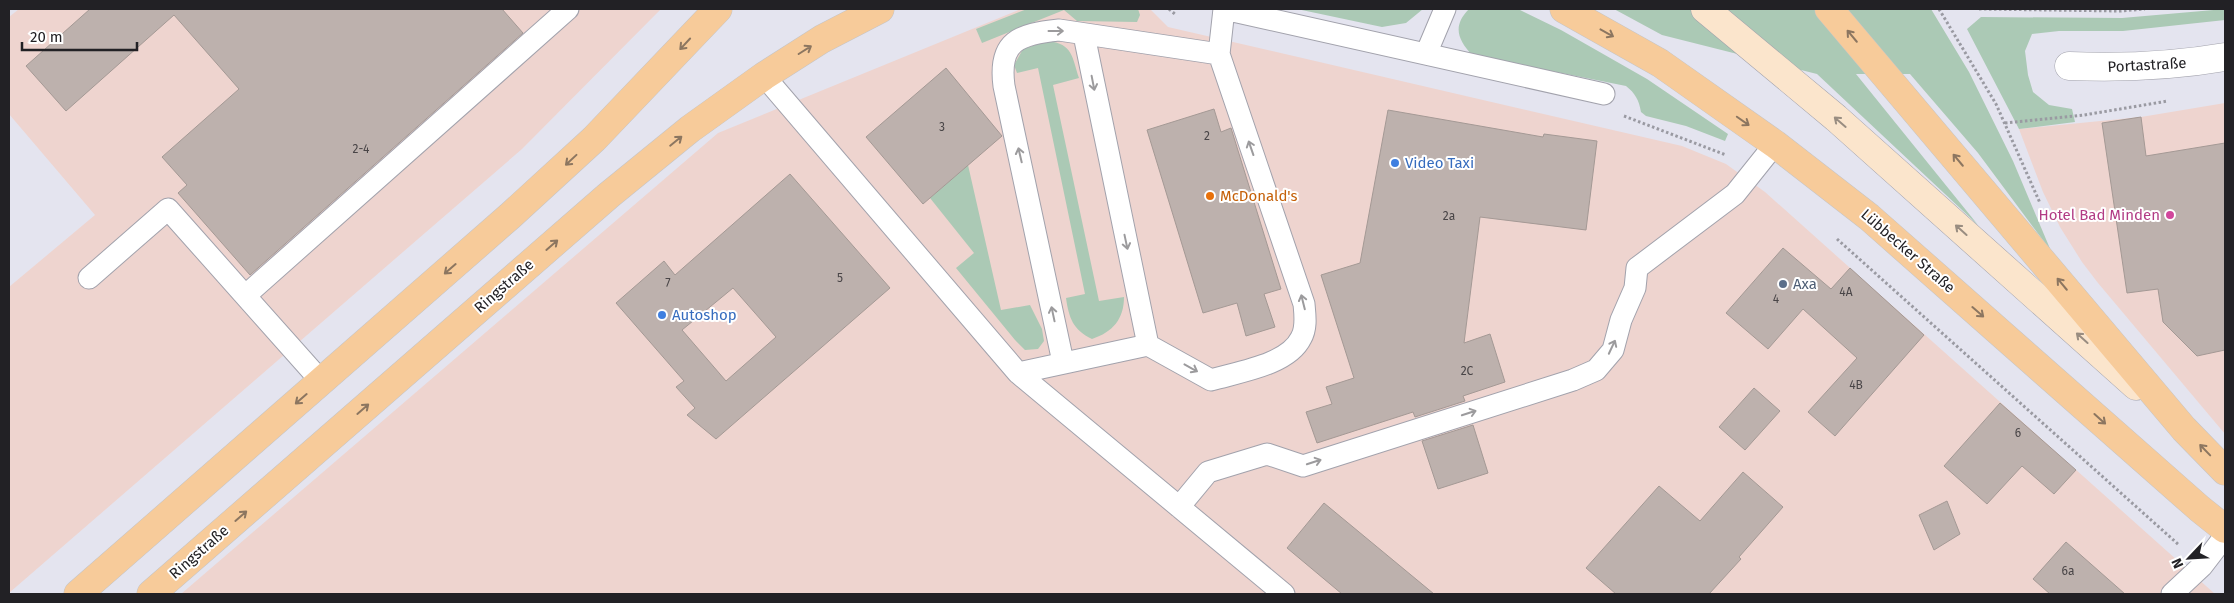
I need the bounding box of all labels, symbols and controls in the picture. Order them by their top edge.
scale bar [22,20,138,52]
one-way arrow [1048,26,1064,36]
text: 20 m [30,28,63,46]
one-way arrow [1599,28,1614,38]
one-way arrow [1847,30,1858,43]
one-way arrow [679,38,691,51]
one-way arrow [798,45,812,55]
street label: Portastraße [2107,54,2187,76]
one-way arrow [1089,74,1099,90]
one-way arrow [1736,116,1750,126]
one-way arrow [1834,116,1847,127]
house number: 3 [939,120,945,134]
house number: 2 [1204,129,1210,143]
one-way arrow [669,135,682,146]
one-way arrow [1246,141,1255,157]
house number: 2-4 [352,142,370,156]
one-way arrow [1015,147,1024,163]
one-way arrow [564,154,577,166]
place label: Video Taxi [1405,154,1474,172]
one-way arrow [1952,154,1963,167]
marker: Video Taxi [1389,157,1401,169]
place label: McDonald's [1220,187,1298,205]
marker: McDonald's [1204,190,1216,202]
street label: Lübbecker Straße [1857,205,1959,297]
place label: Hotel Bad Minden [2038,206,2160,224]
house number: 2a [1443,209,1455,223]
marker: Hotel Bad Minden [2164,209,2176,221]
one-way arrow [1955,224,1968,236]
one-way arrow [1122,233,1132,249]
one-way arrow [545,239,558,251]
street label: Ringstraße [471,255,537,317]
one-way arrow [444,263,457,274]
house number: 5 [837,271,843,285]
place label: Axa [1793,275,1817,293]
house number: 7 [665,276,671,290]
marker: Axa [1777,278,1789,290]
one-way arrow [2057,278,2068,291]
house number: 4A [1839,285,1853,299]
house number: 4 [1773,292,1780,306]
one-way arrow [1297,295,1307,311]
place label: Autoshop [672,306,737,324]
one-way arrow [1971,306,1984,317]
one-way arrow [1048,307,1057,323]
marker: Autoshop [656,309,668,321]
one-way arrow [2076,332,2089,344]
one-way arrow [1607,340,1617,355]
one-way arrow [1183,364,1197,374]
house number: 2C [1461,364,1474,378]
house number: 4B [1849,378,1863,392]
one-way arrow [295,393,308,404]
one-way arrow [356,404,369,415]
one-way arrow [1460,408,1476,417]
one-way arrow [2093,413,2106,425]
house number: 6 [2015,426,2021,440]
one-way arrow [2199,444,2211,456]
one-way arrow [1305,457,1321,467]
one-way arrow [234,510,247,522]
street label: Ringstraße [166,521,232,583]
north arrow [2164,533,2214,583]
text: N [2168,555,2187,571]
house number: 6a [2062,564,2074,578]

